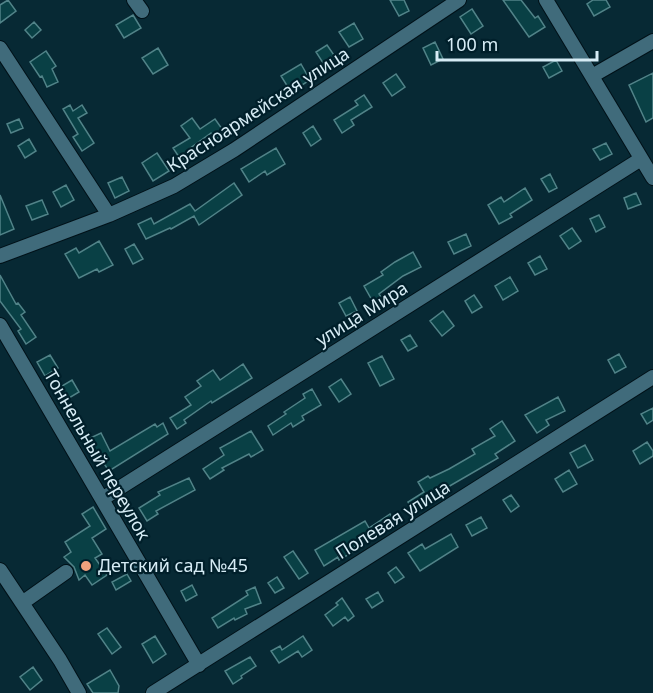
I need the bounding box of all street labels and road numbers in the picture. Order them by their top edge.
street label: Красноармейская улица [162,41,353,177]
street label: улица Мира [311,275,412,351]
street label: Тоннельный переулок [39,365,157,545]
street label: Полевая улица [331,474,454,564]

